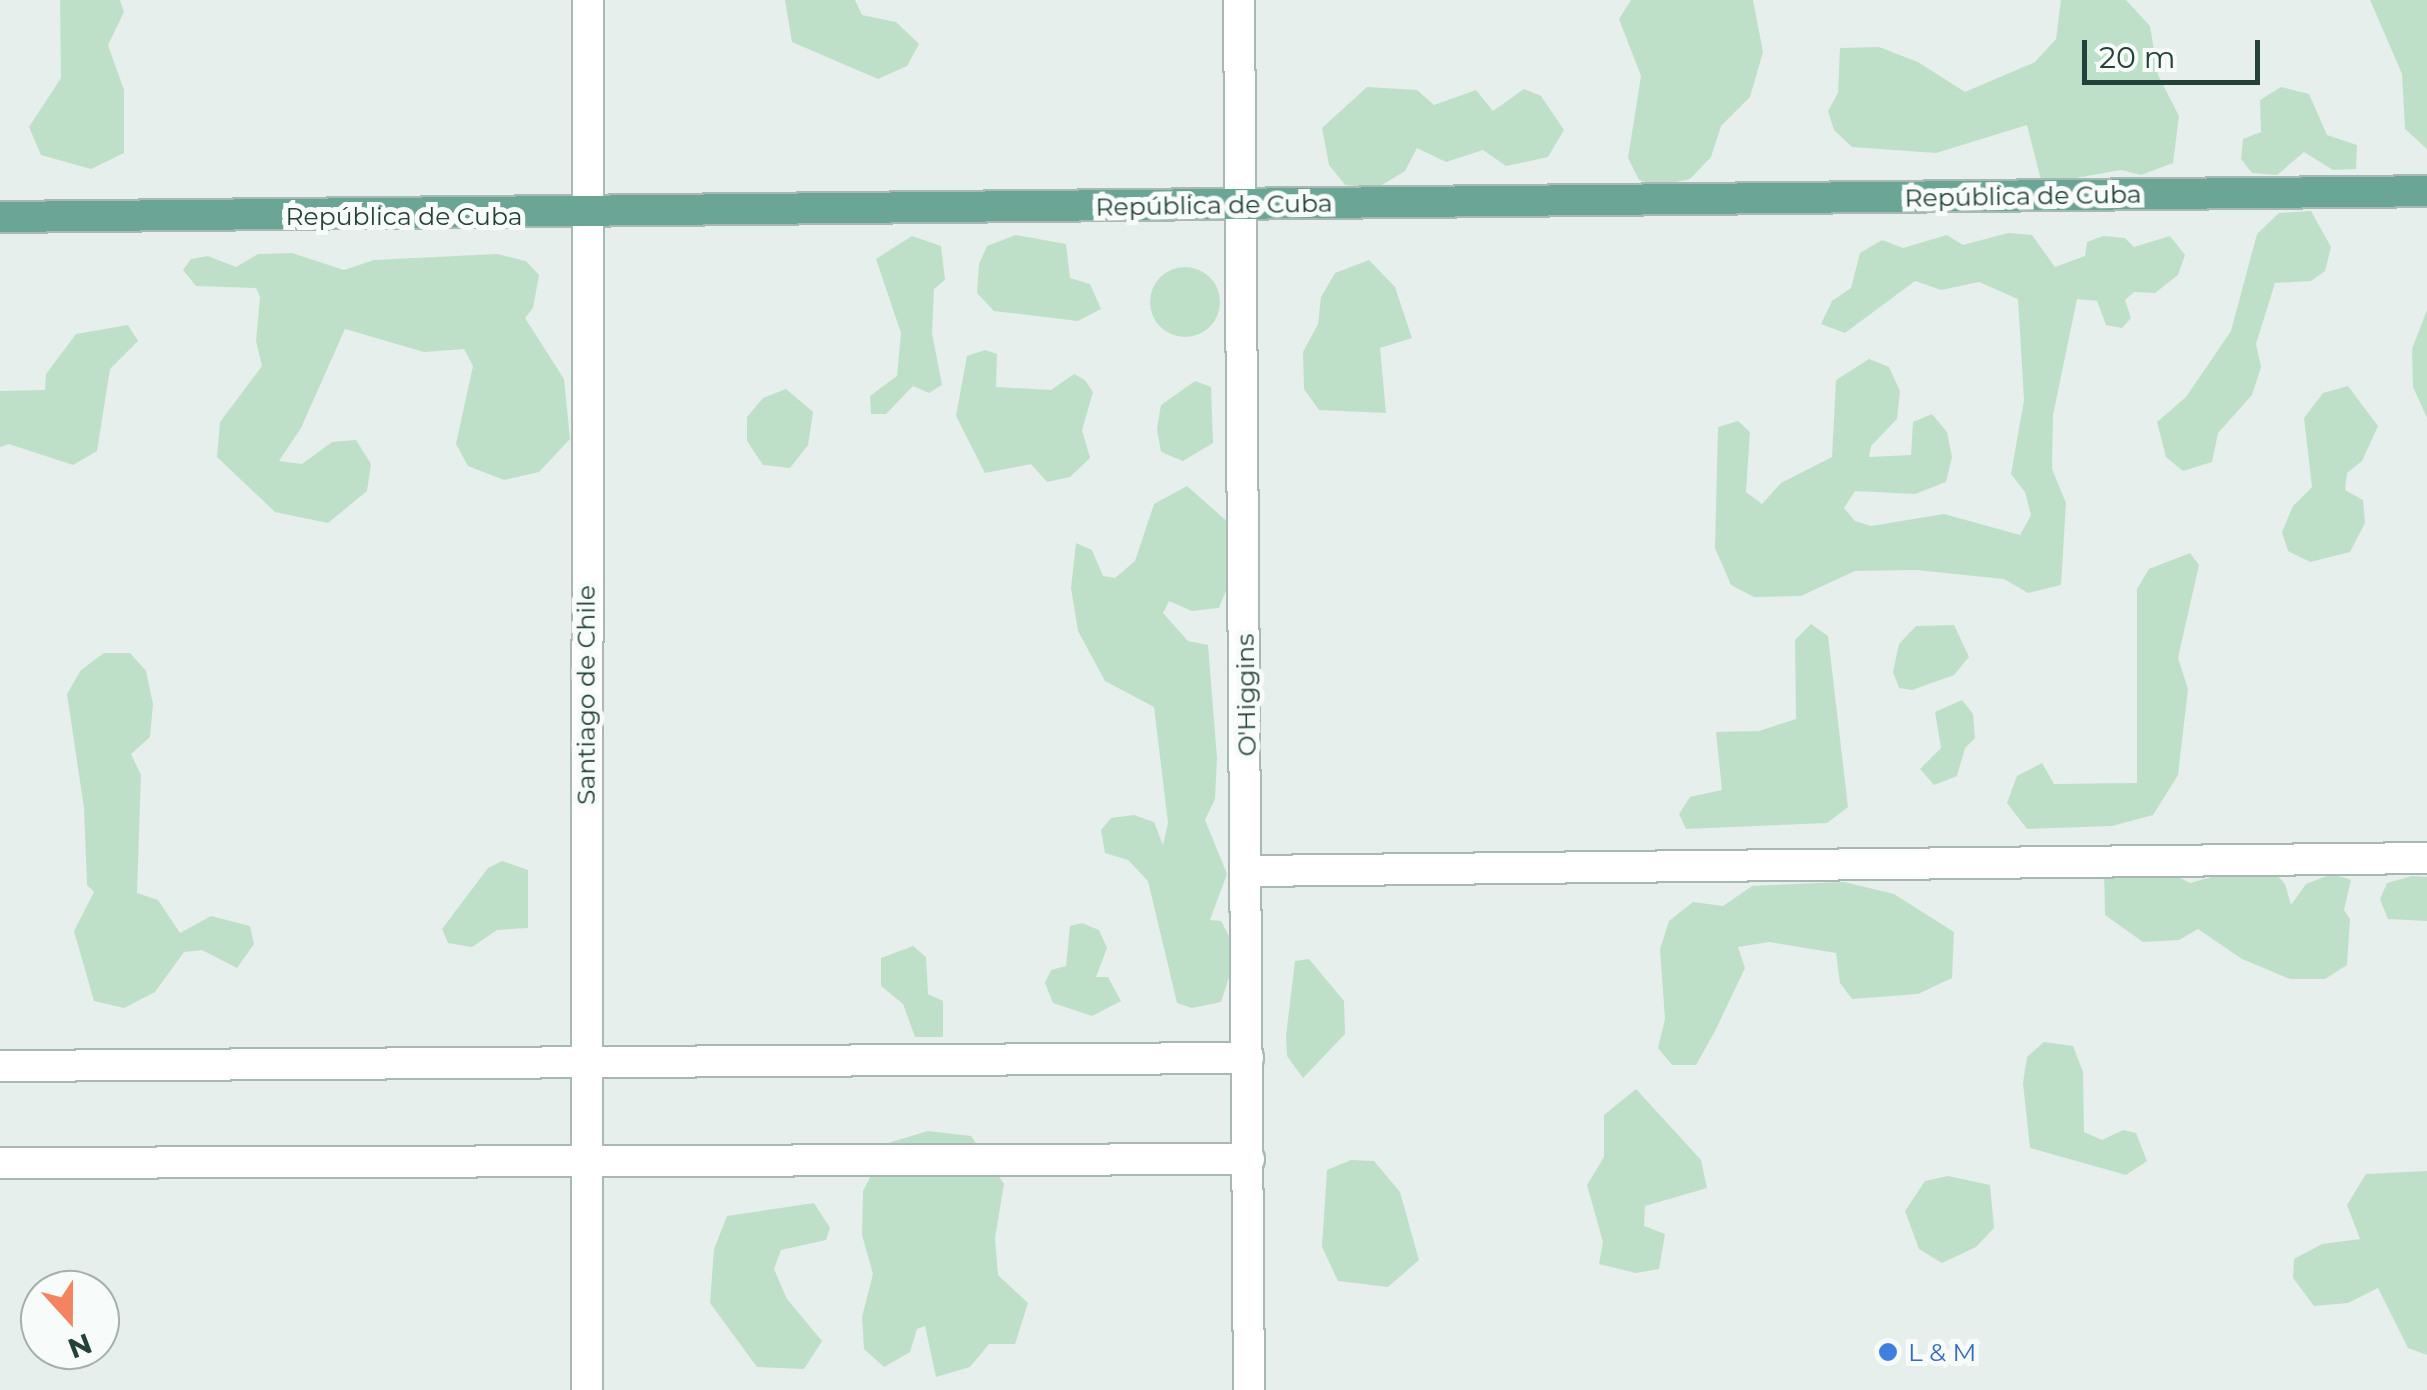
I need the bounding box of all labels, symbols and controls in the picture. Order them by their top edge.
scale bar [2087,20,2264,82]
text: 20 m [2099,39,2176,76]
street label: República de Cuba [1904,179,2142,213]
street label: República de Cuba [1095,188,1333,222]
street label: República de Cuba [286,201,522,231]
street label: Santiago de Chile [571,585,601,805]
street label: O'Higgins [1230,633,1262,757]
north arrow [20,1270,120,1370]
text: N [63,1326,97,1366]
place label: L & M [1908,1337,1976,1367]
marker: L & M [1877,1341,1899,1363]

